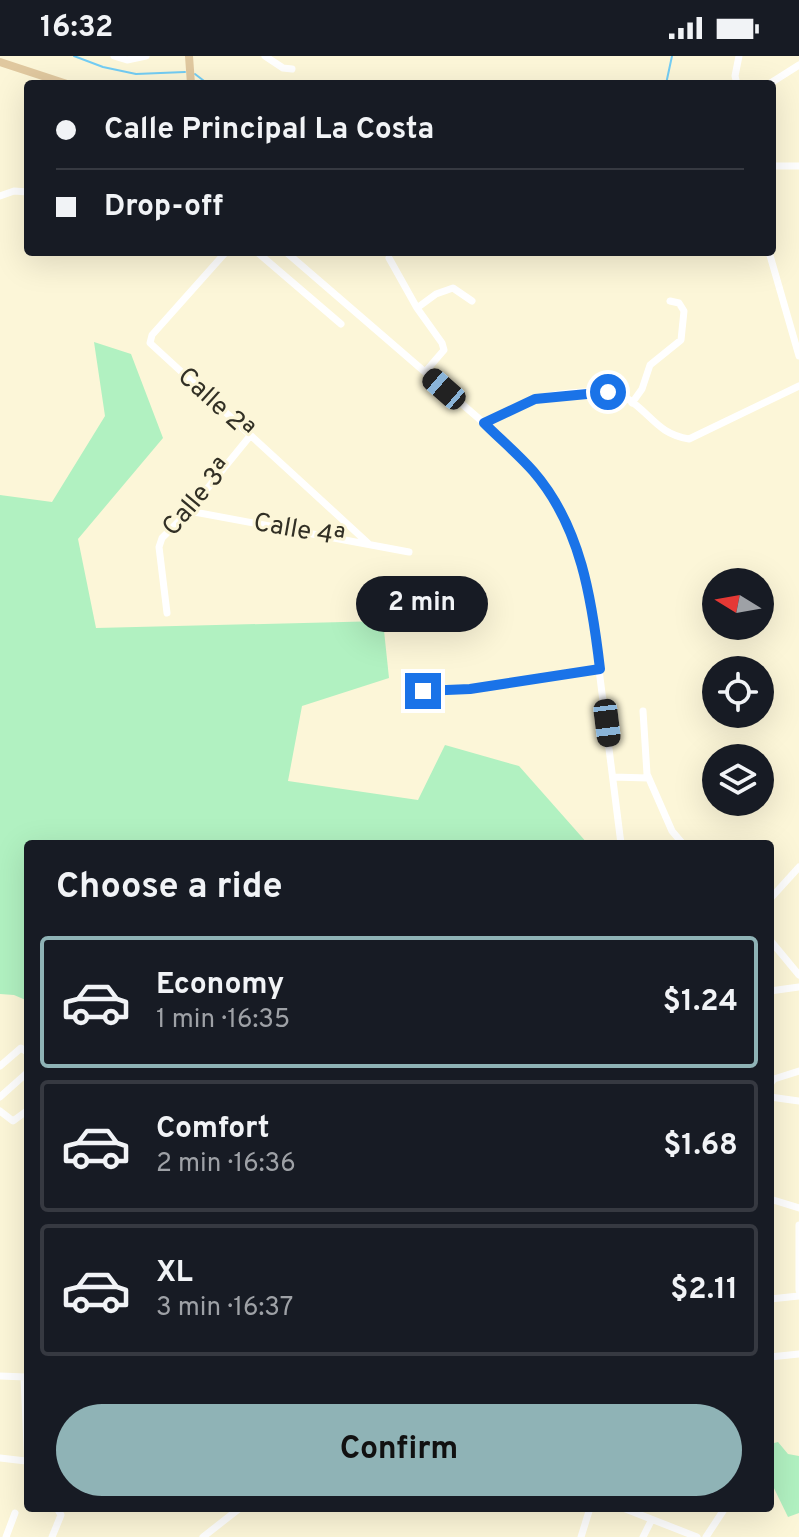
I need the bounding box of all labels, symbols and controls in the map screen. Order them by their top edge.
text: 16:32 [40,10,113,47]
text: Calle Principal La Costa [104,112,434,149]
text: Drop-off [104,189,223,226]
street label: Calle 2ª [170,361,260,447]
car [418,364,470,414]
route start [590,374,626,410]
street label: Calle 3ª [156,452,240,544]
street label: Calle 4ª [251,507,347,555]
north arrow [702,568,774,640]
map controls [702,568,774,816]
callout: 2 min [357,575,489,631]
text: 2 min [388,587,456,620]
button: locate [702,656,774,728]
route end [405,673,441,709]
car [592,698,622,748]
button: layers [702,744,774,816]
text: Choose a ride [56,865,282,911]
icon: car [60,966,132,1038]
text: Economy [156,967,284,1004]
text: $1.24 [663,984,738,1021]
text: 1 min · 16:35 [156,1004,290,1037]
icon: car [60,1110,132,1182]
text: Comfort [156,1111,269,1148]
text: $1.68 [663,1128,738,1165]
text: 2 min · 16:36 [156,1148,296,1181]
icon: car [60,1254,132,1326]
text: XL [156,1255,193,1292]
text: $2.11 [670,1272,738,1309]
text: 3 min · 16:37 [156,1292,293,1325]
button: Confirm [56,1404,742,1496]

